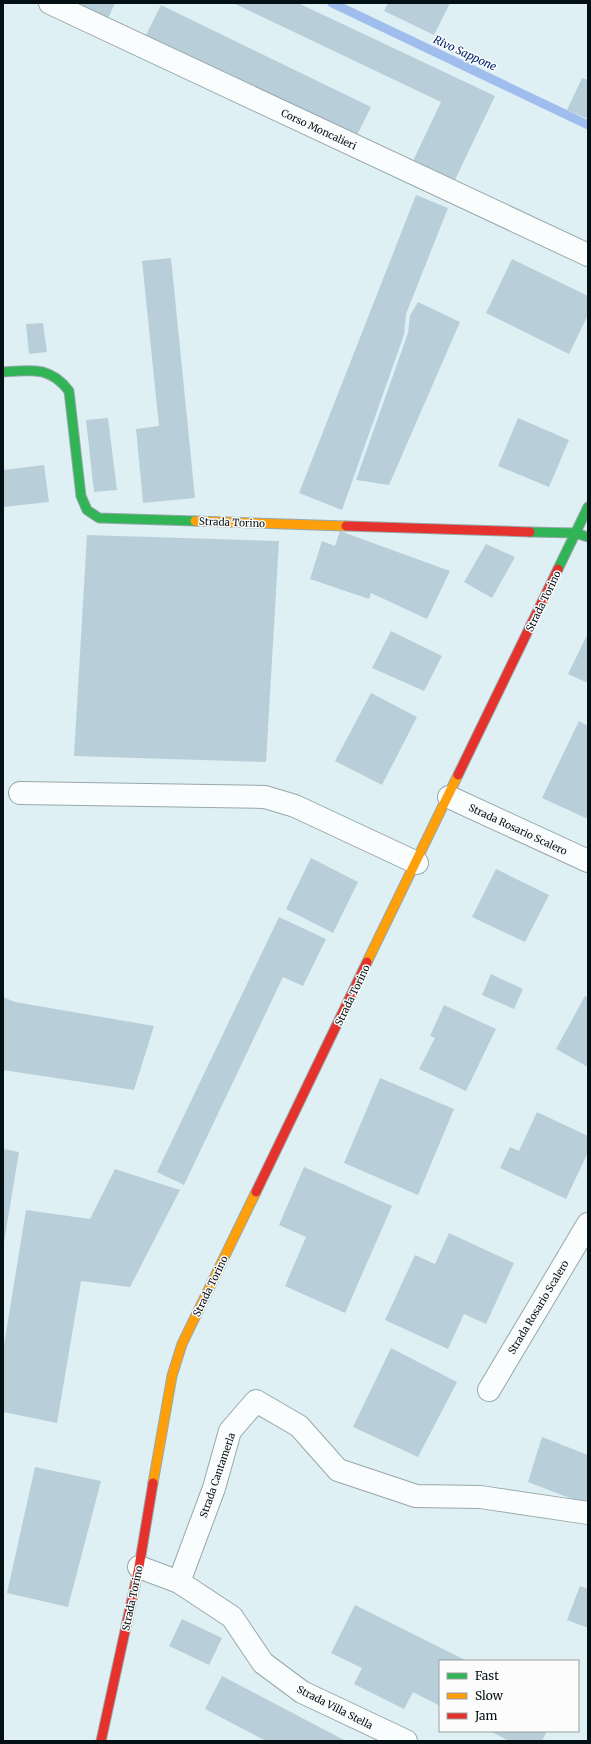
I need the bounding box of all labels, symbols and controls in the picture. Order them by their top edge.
water label: Rivo Sappone [431,32,499,74]
street label: Corso Moncalieri [279,106,359,153]
street label: Strada Torino [199,515,265,530]
street label: Strada Torino [523,569,564,634]
street label: Strada Rosario Scalero [466,801,569,858]
street label: Strada Torino [332,963,373,1028]
street label: Strada Torino [190,1254,231,1319]
street label: Strada Rosario Scalero [505,1258,572,1357]
street label: Strada Cantamerla [197,1430,238,1519]
street label: Strada Torino [119,1564,146,1632]
legend [439,1660,579,1732]
text: Fast [475,1668,499,1683]
street label: Strada Villa Stella [295,1683,376,1732]
text: Slow [475,1688,504,1703]
text: Jam [474,1708,498,1723]

